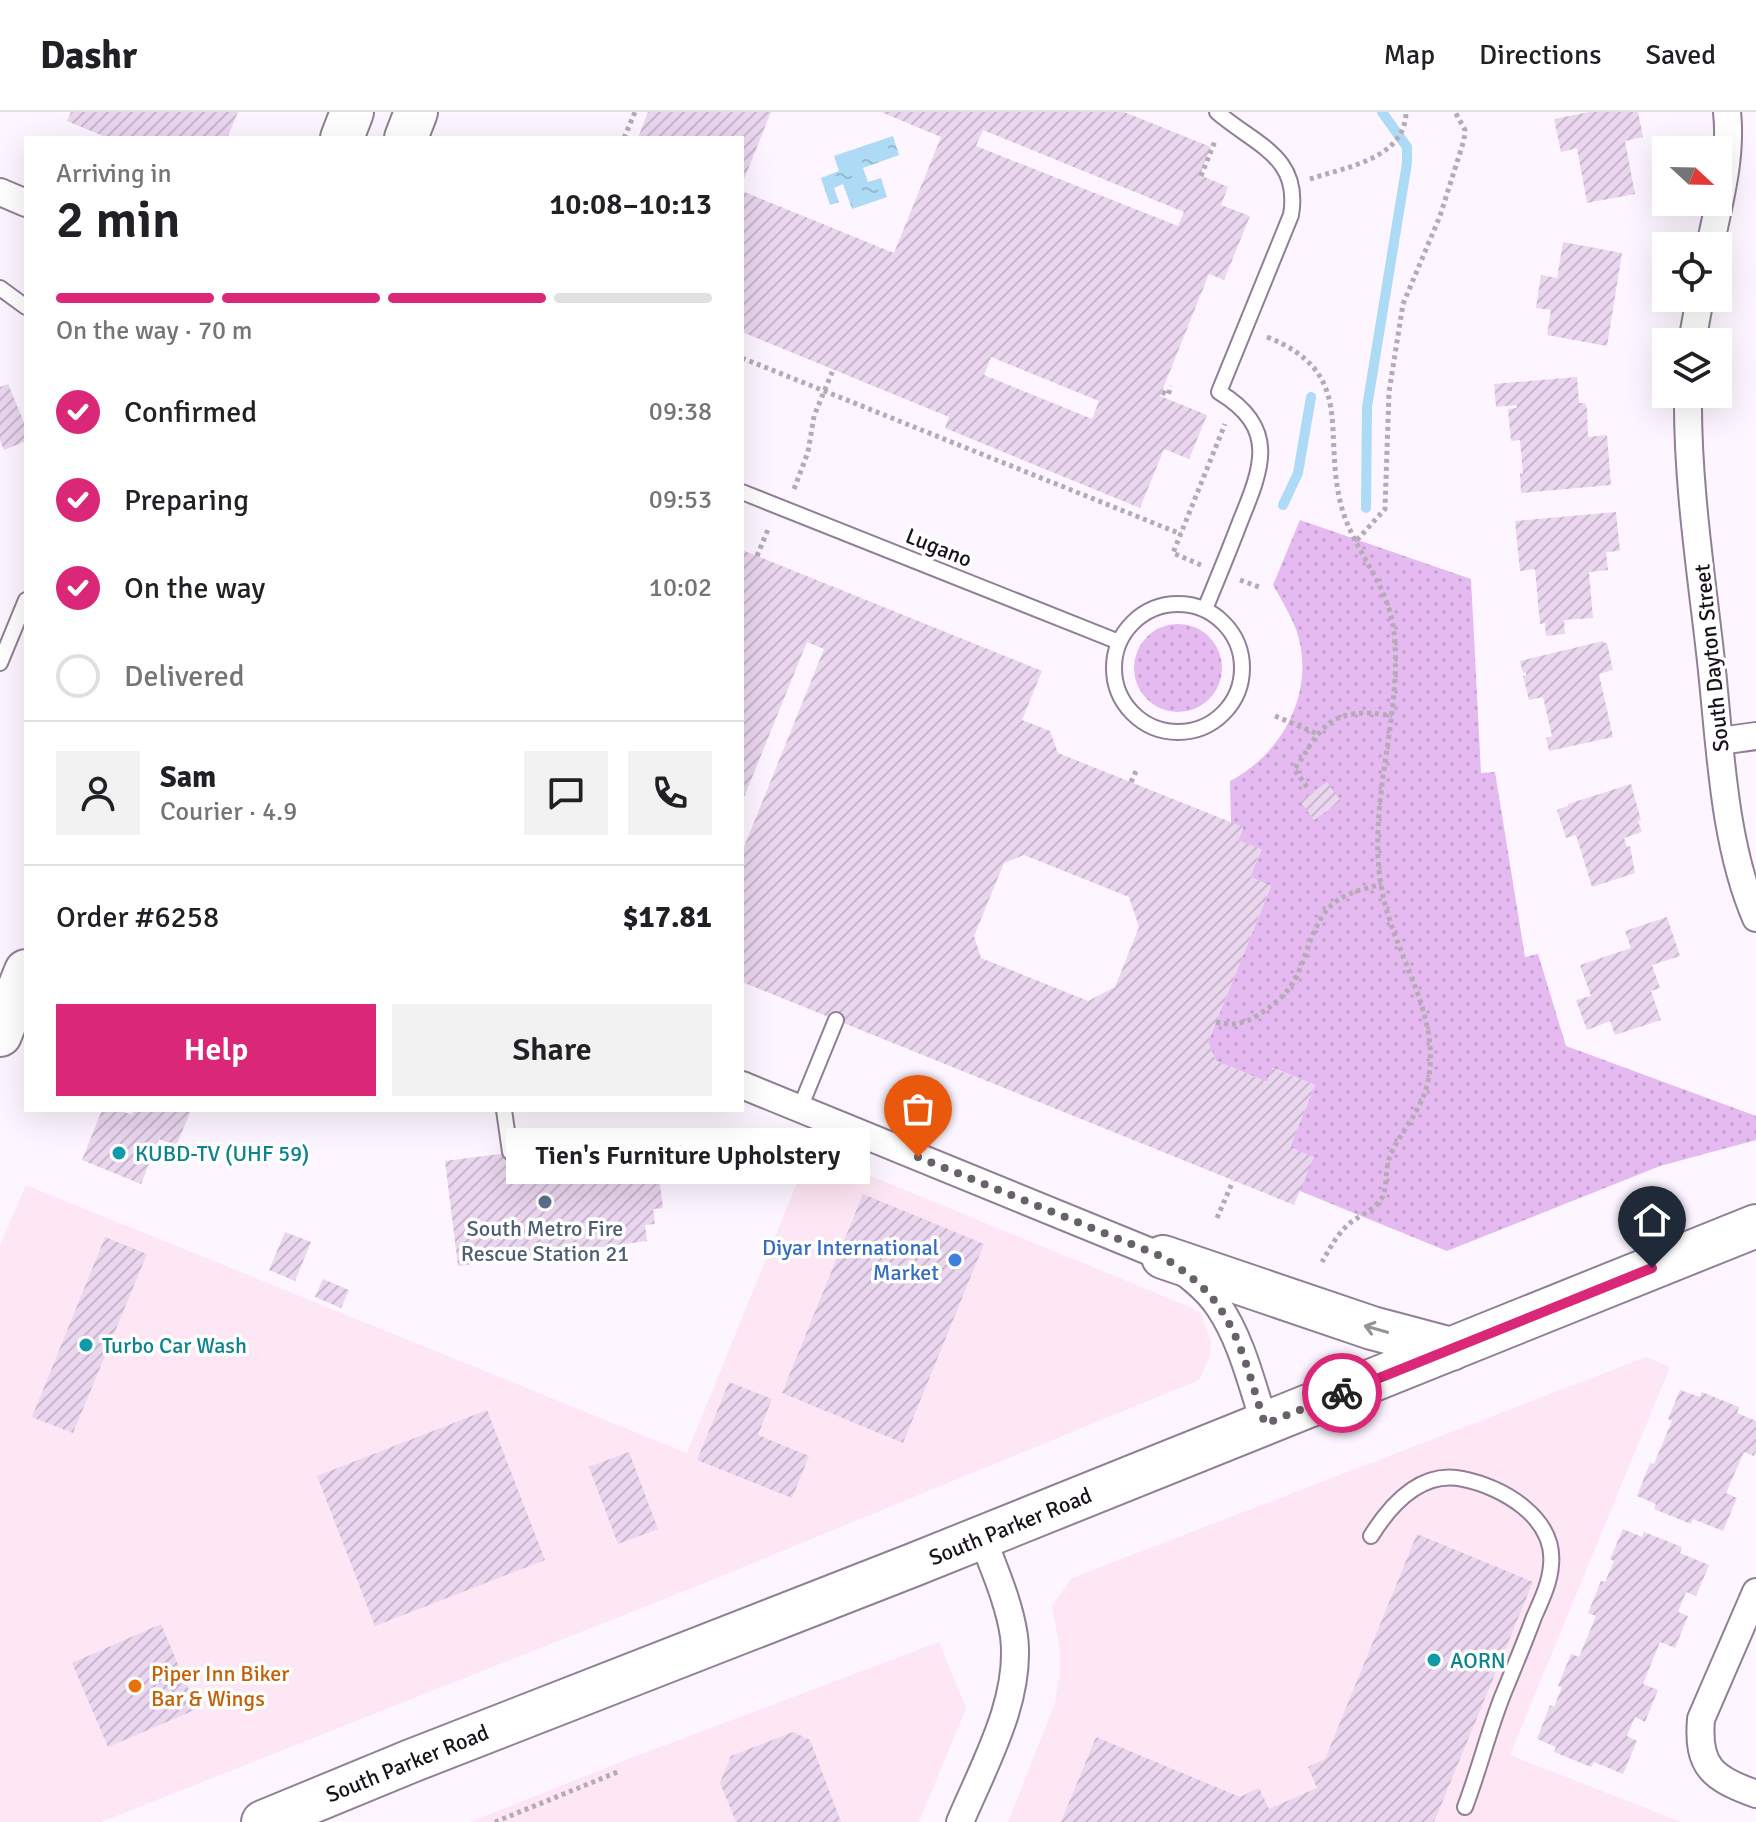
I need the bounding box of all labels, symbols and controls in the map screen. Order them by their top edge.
text: Dashr [40,32,137,79]
text: Map [1383,38,1435,72]
text: Directions [1479,38,1601,72]
text: Saved [1645,38,1716,72]
north arrow [1652,136,1732,216]
map controls [1652,136,1732,408]
text: Arriving in [56,158,172,190]
text: 10:08–10:13 [549,186,712,223]
text: 2 min [56,188,181,252]
button: locate [1652,232,1732,312]
text: On the way · 70 m [56,315,252,347]
button: layers [1652,328,1732,408]
icon: check [56,390,100,434]
text: Confirmed [124,394,257,431]
text: 09:38 [649,396,712,428]
icon: check [56,478,100,522]
text: Preparing [124,482,249,519]
text: 09:53 [649,484,712,516]
street label: Lugano [902,522,976,573]
street label: South Dayton Street [1688,562,1735,753]
icon: check [56,566,100,610]
text: On the way [124,570,265,607]
text: 10:02 [649,572,712,604]
text: Delivered [124,658,245,695]
button: person [56,751,140,835]
button: chat [524,751,608,835]
button: phone [628,751,712,835]
text: Sam [160,759,216,796]
text: Courier · 4.9 [160,796,297,828]
text: Order #6258 [56,899,219,936]
text: $17.81 [622,899,712,936]
button: Help [56,1004,376,1096]
button: Share [392,1004,712,1096]
pin [884,1075,952,1157]
icon: bag [896,1087,940,1131]
callout: Tien's Furniture Upholstery [506,1129,870,1185]
place label: KUBD-TV (UHF 59) [135,1140,309,1167]
text: Tien's Furniture Upholstery [536,1140,840,1172]
marker: KUBD-TV (UHF 59) [110,1144,128,1162]
pin [1618,1186,1686,1268]
marker: South Metro Fire Rescue Station 21 [536,1193,554,1211]
icon: home [1630,1198,1674,1242]
place label: South Metro Fire Rescue Station 21 [461,1215,629,1267]
place label: Diyar International Market [762,1234,939,1286]
marker: Diyar International Market [946,1251,964,1269]
one-way arrow [1363,1321,1389,1336]
place label: Turbo Car Wash [102,1332,247,1359]
marker: Turbo Car Wash [77,1336,95,1354]
courier [1302,1353,1382,1433]
icon: bike [1320,1371,1364,1415]
street label: South Parker Road [925,1482,1095,1571]
place label: AORN [1450,1647,1506,1674]
marker: AORN [1425,1651,1443,1669]
place label: Piper Inn Biker Bar & Wings [151,1660,289,1712]
marker: Piper Inn Biker Bar & Wings [126,1677,144,1695]
street label: South Parker Road [322,1719,492,1808]

